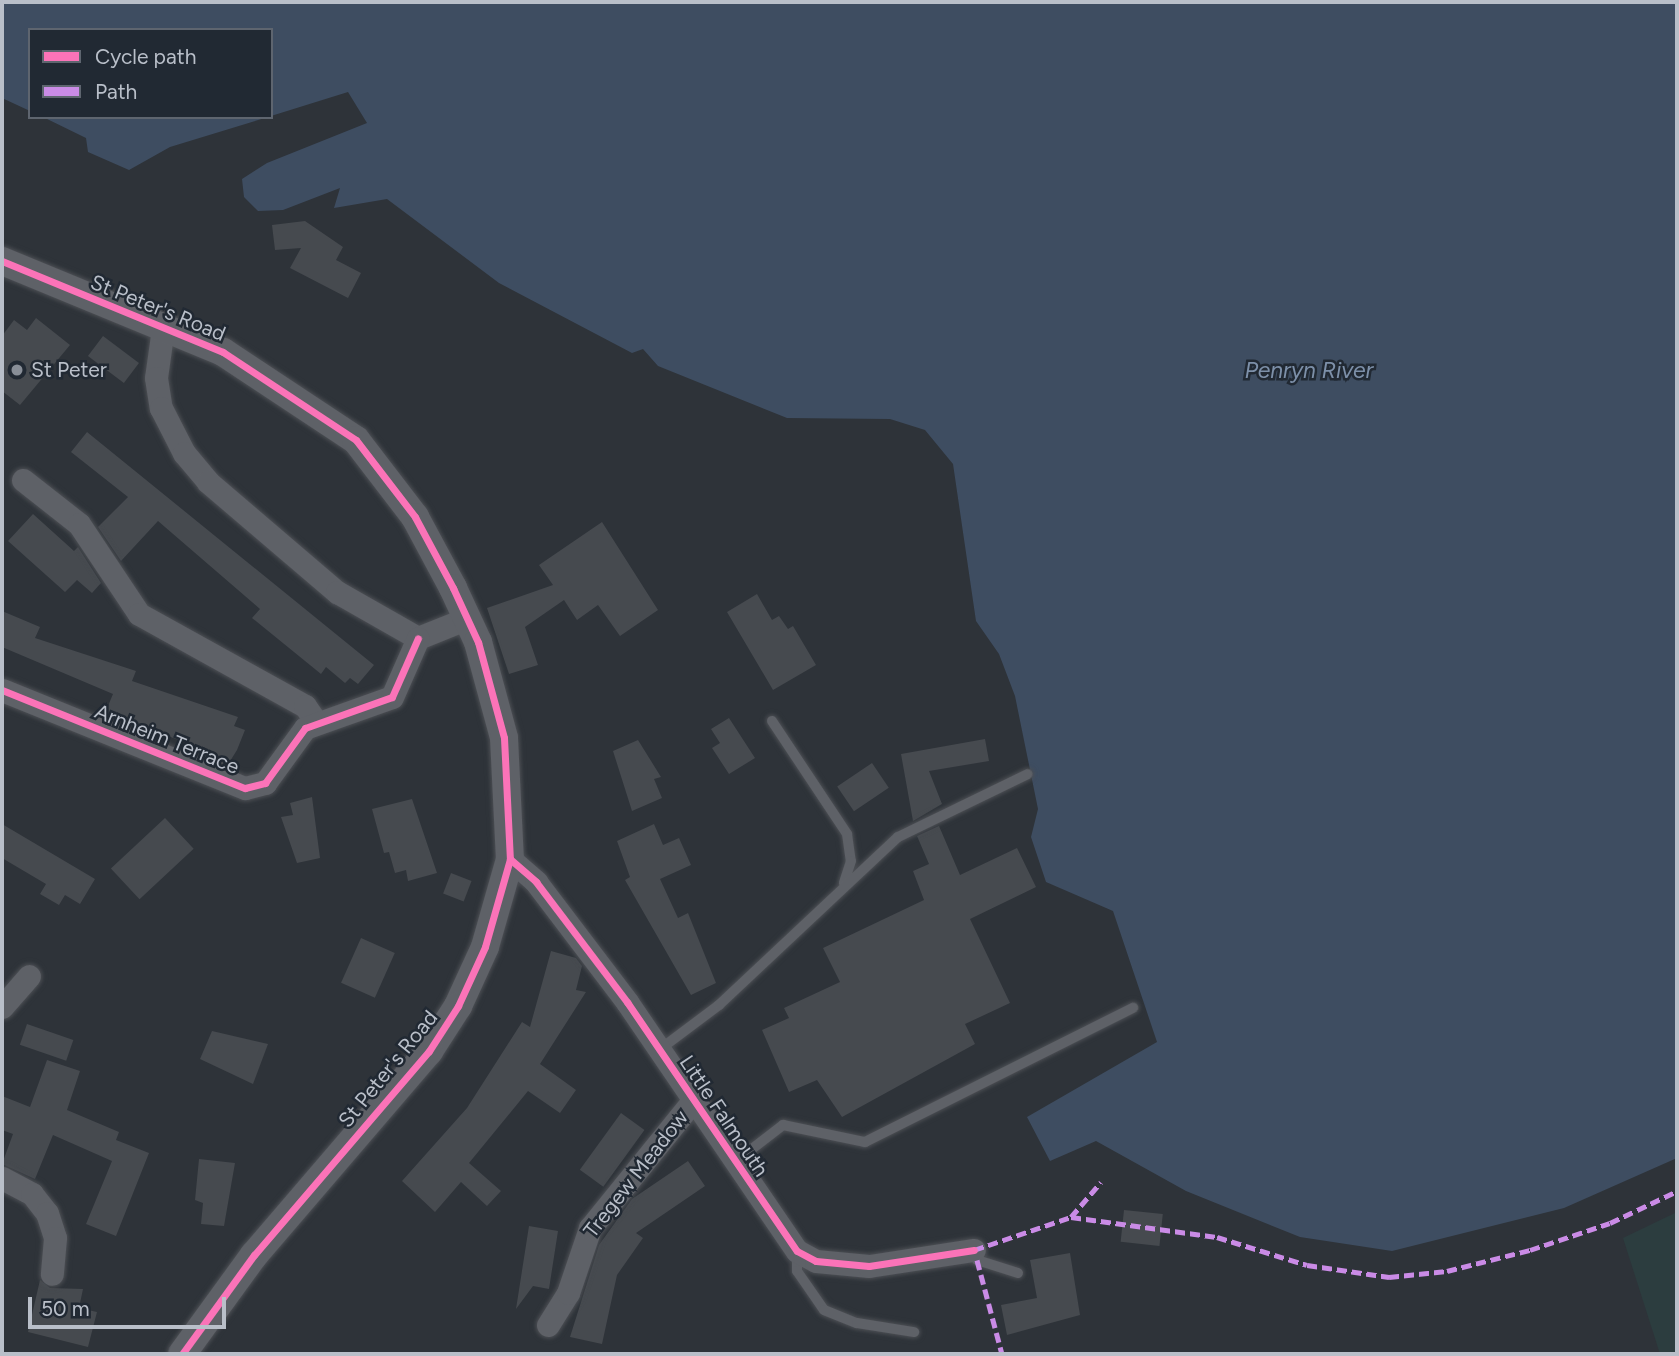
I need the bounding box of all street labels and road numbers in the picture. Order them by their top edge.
street label: St Peter's Road [87,269,229,347]
street label: Arnheim Terrace [91,699,243,779]
street label: St Peter's Road [333,1005,443,1133]
street label: Little Falmouth [674,1051,774,1181]
street label: Tregew Meadow [578,1105,694,1243]

